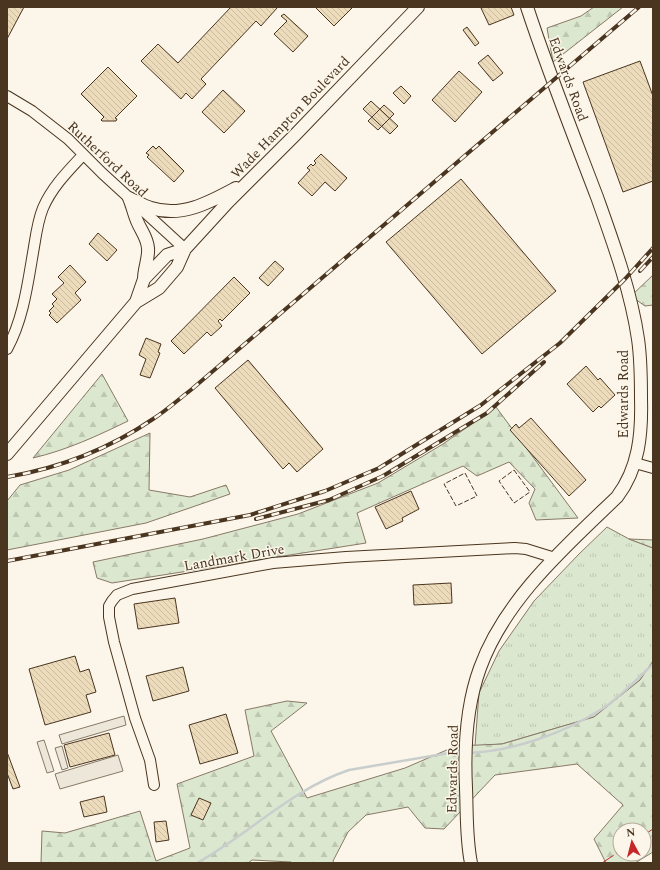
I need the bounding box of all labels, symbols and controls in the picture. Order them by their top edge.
street label: Edwards Road [543,34,594,125]
street label: Wade Hampton Boulevard [226,51,355,183]
street label: Rutherford Road [63,116,153,202]
street label: Edwards Road [613,349,634,438]
street label: Landmark Drive [182,538,286,577]
street label: Edwards Road [441,724,464,814]
north arrow [612,822,652,862]
text: N [625,824,636,842]

